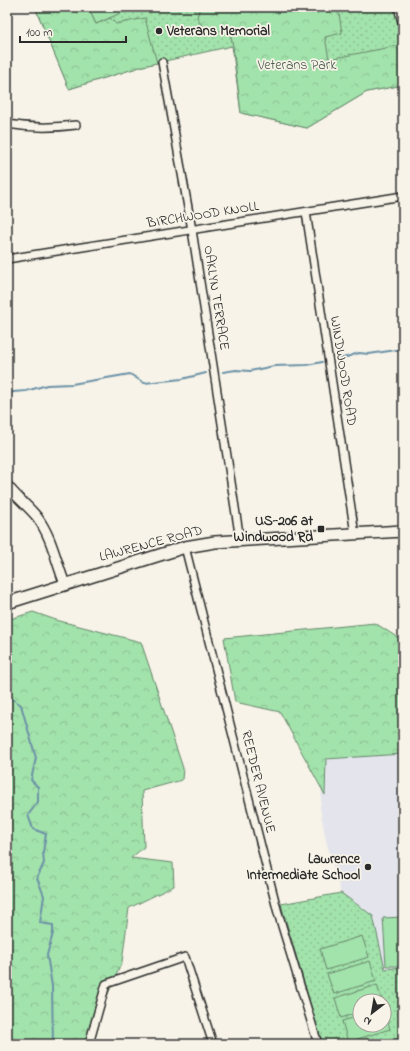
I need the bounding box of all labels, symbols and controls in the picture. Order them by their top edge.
scale bar [20,18,126,44]
place label: Veterans Memorial [166,21,271,42]
text: 100 m [26,24,53,42]
marker: Veterans Memorial [154,26,164,36]
park label: Veterans Park [257,55,337,76]
street label: BIRCHWOOD KNOLL [144,196,261,234]
street label: OAKLYN TERRACE [197,244,235,352]
street label: WINDWOOD ROAD [324,315,362,427]
place label: US-206 at Windwood Rd [234,511,313,548]
street label: LAWRENCE ROAD [97,520,205,568]
marker: US-206 at Windwood Rd [316,524,326,534]
street label: REEDER AVENUE [235,728,281,836]
place label: Lawrence Intermediate School [247,849,361,886]
marker: Lawrence Intermediate School [363,862,373,872]
north arrow [352,993,392,1033]
text: N [360,1012,375,1029]

